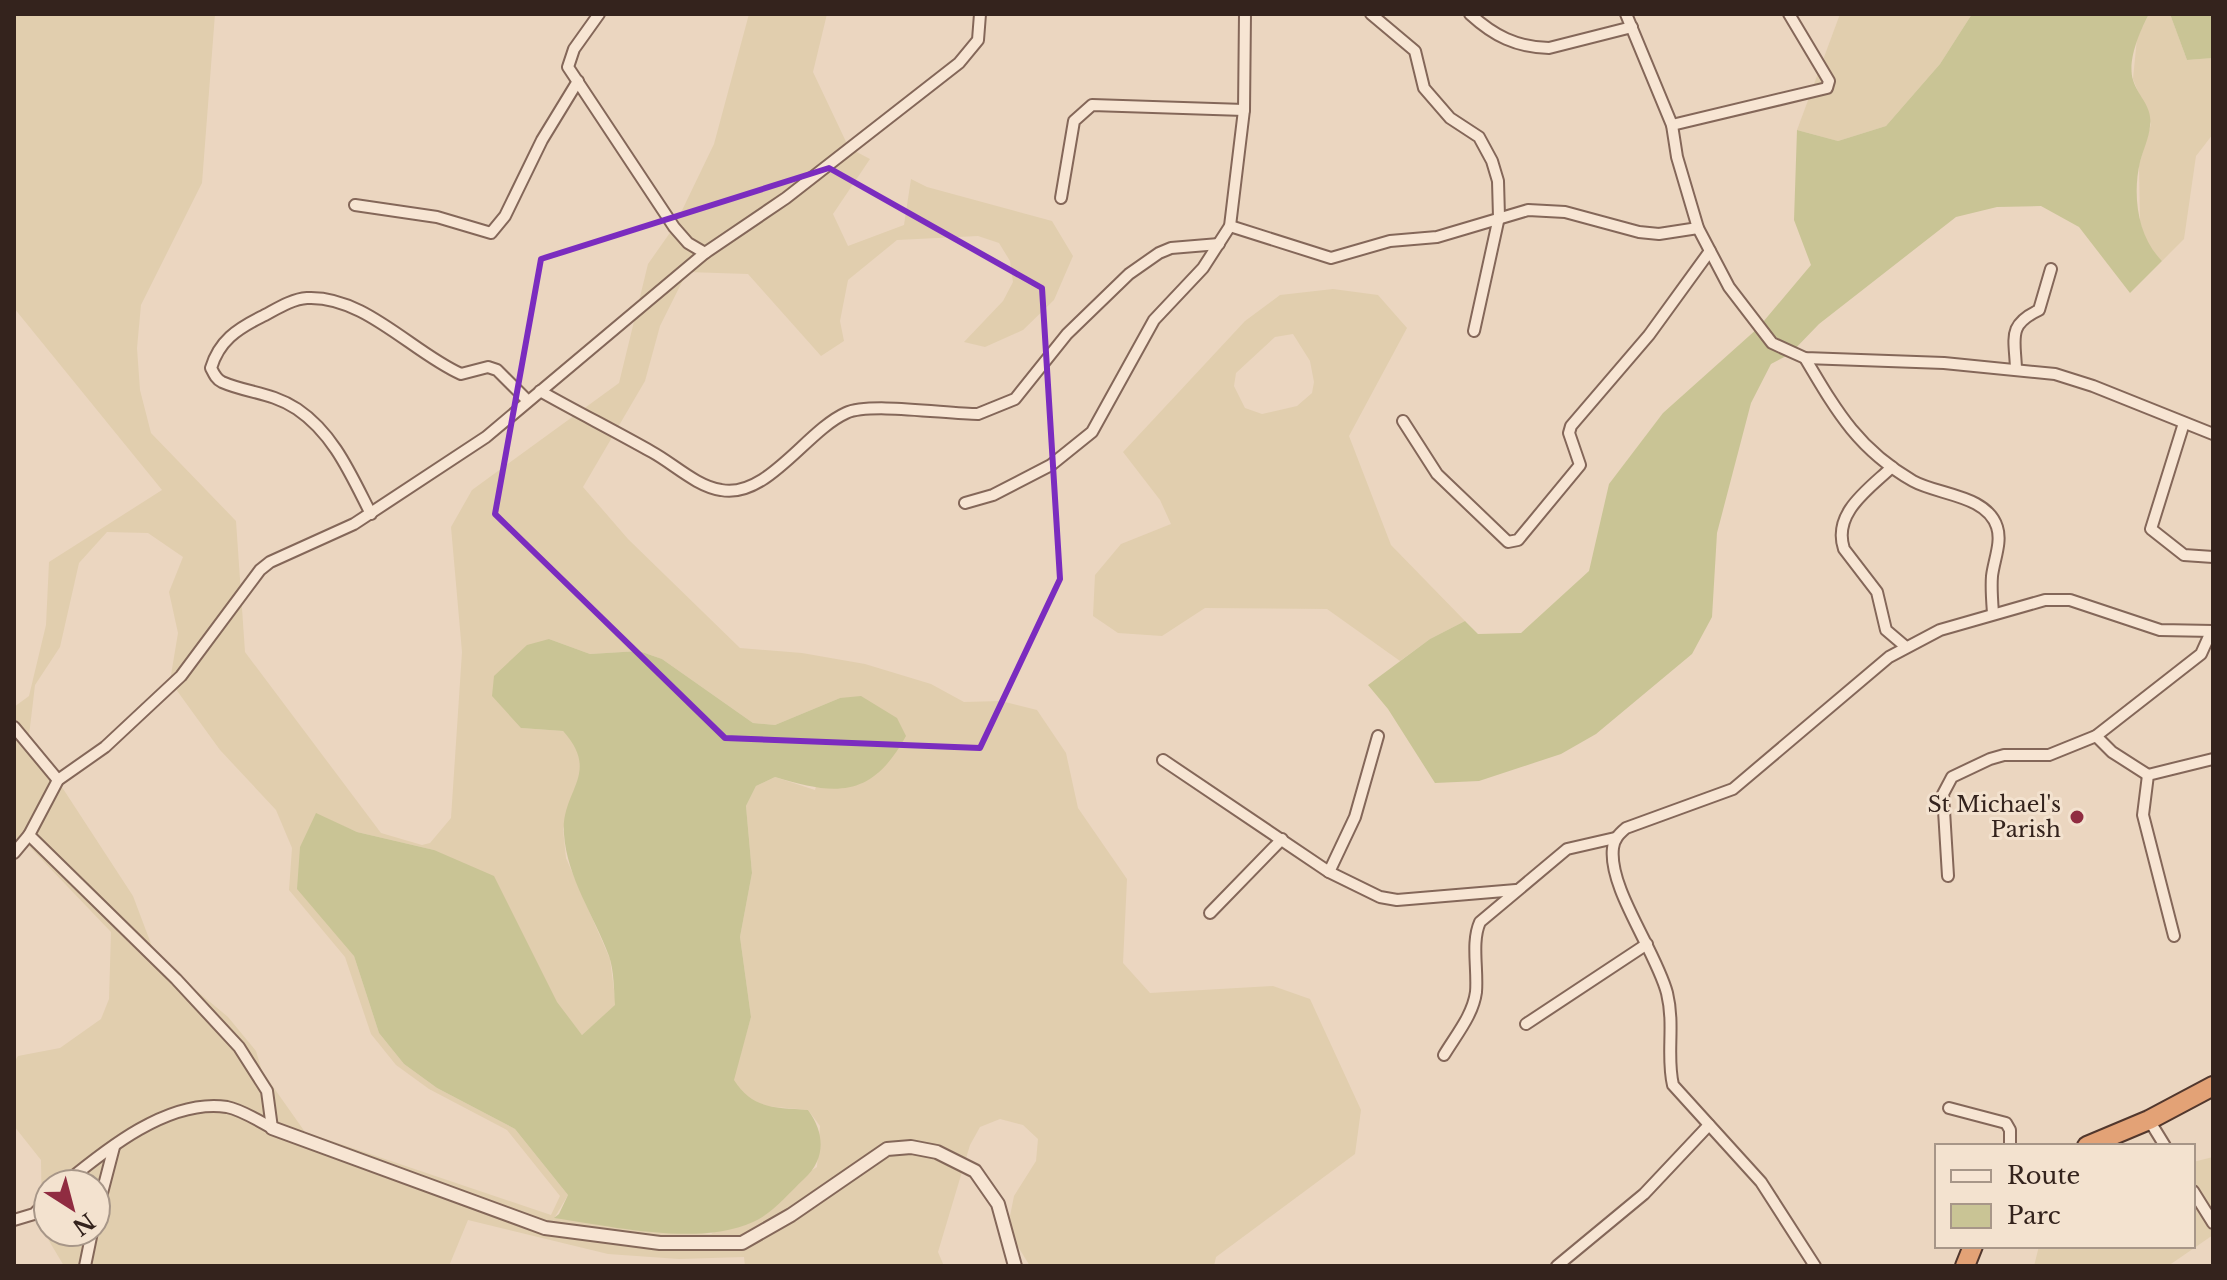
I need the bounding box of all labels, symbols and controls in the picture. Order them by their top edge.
place label: St Michael's Parish [1928,791,2061,843]
marker: St Michael's Parish [2068,808,2086,826]
legend [1935,1144,2195,1248]
text: Route [2007,1161,2080,1190]
north arrow [32,1168,112,1248]
text: Parc [2007,1201,2061,1230]
text: N [67,1207,100,1241]

